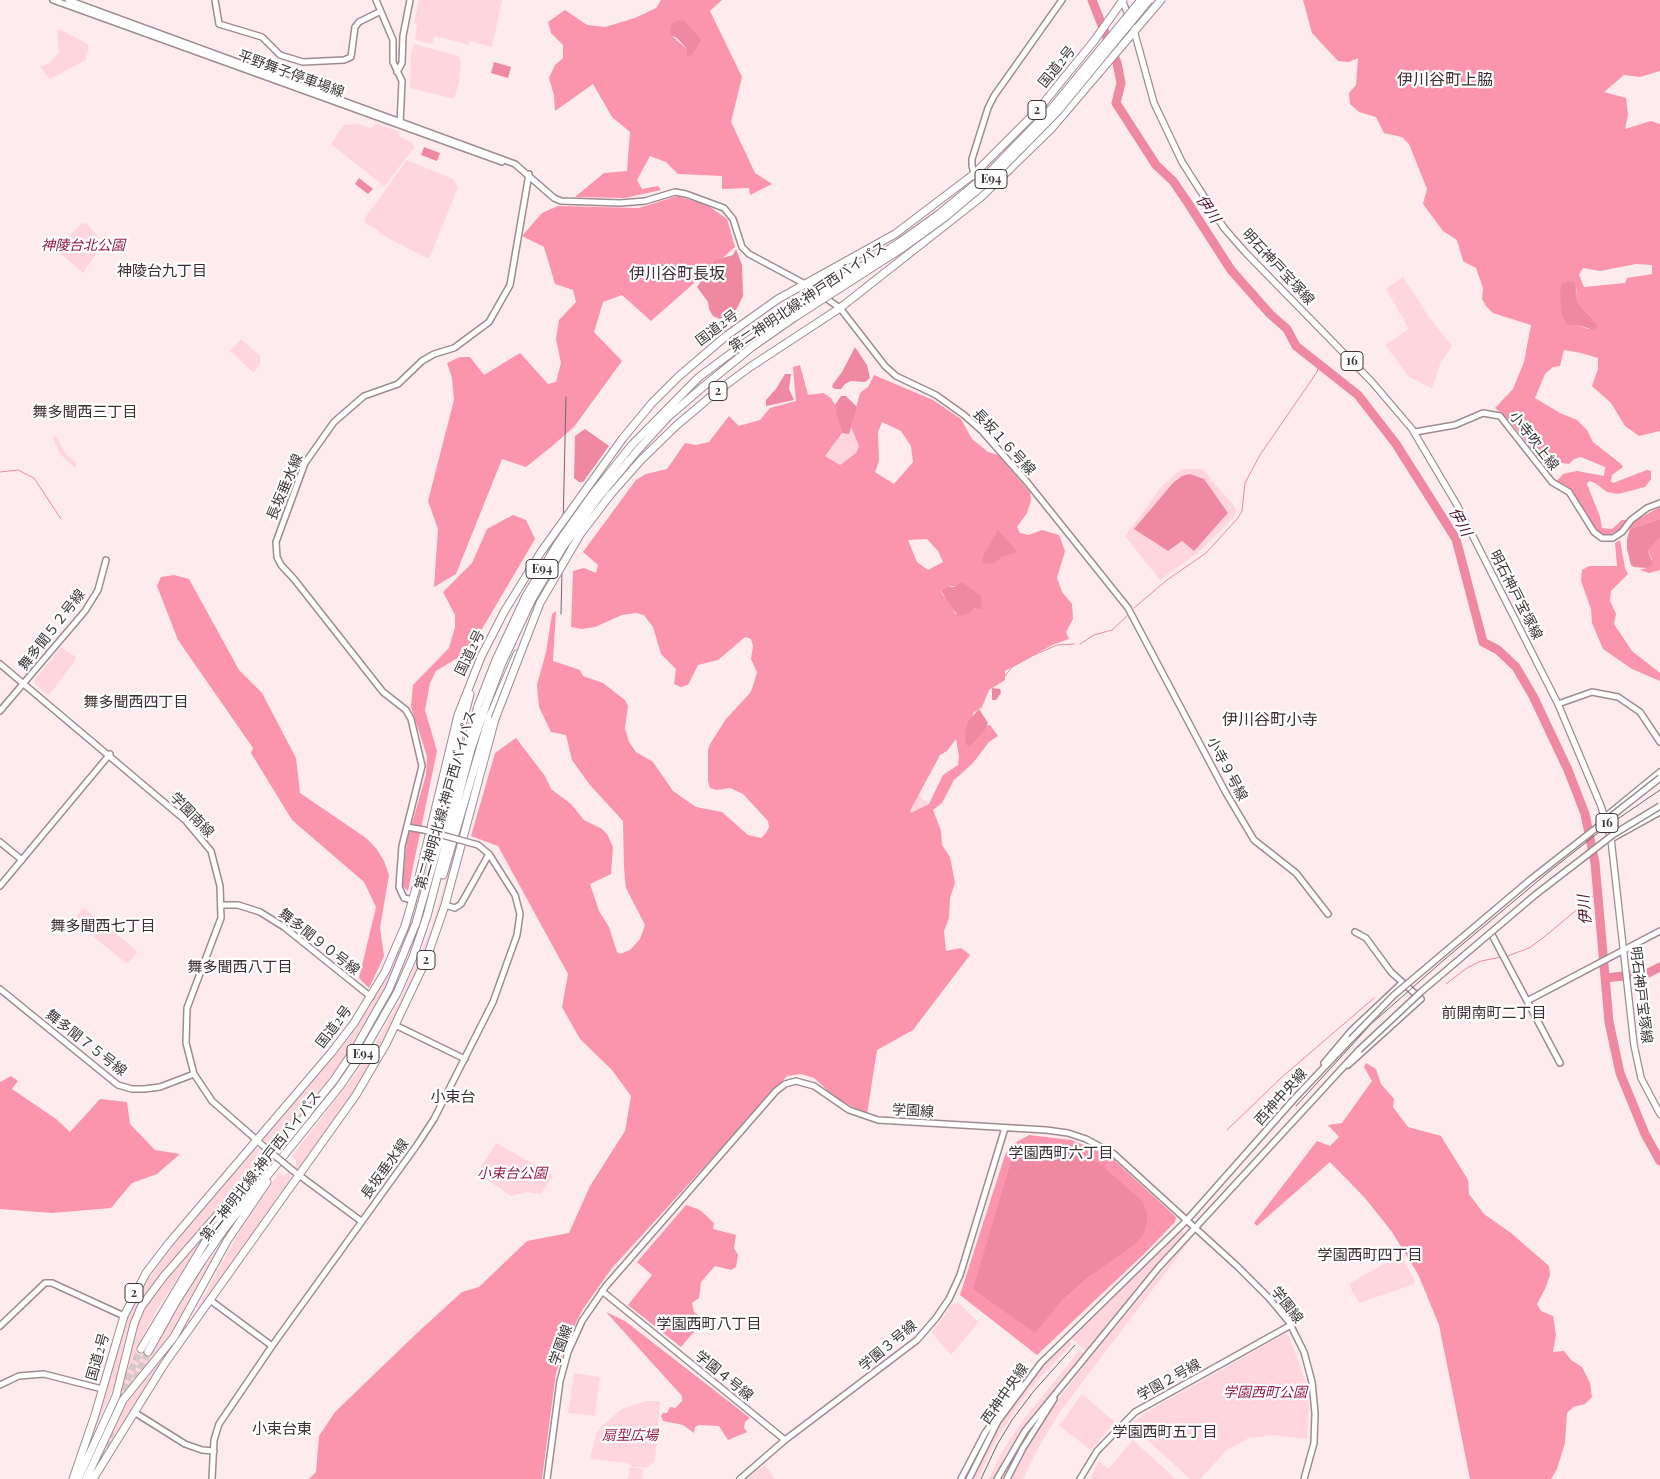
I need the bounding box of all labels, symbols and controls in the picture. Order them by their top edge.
street label: 国道2号 [1035,43,1079,91]
street label: 平野舞子停車場線 [236,47,346,101]
district label: 伊川谷町上脇 [1397,70,1493,90]
road number: 2 [1028,100,1046,120]
road number: E94 [975,170,1007,188]
water label: 伊川 [1192,192,1224,226]
street label: 明石神戸宝塚線 [1238,225,1318,309]
park label: 神陵台北公園 [41,238,125,254]
street label: 第二神明北線;神戸西バイパス [726,238,890,356]
district label: 神陵台九丁目 [117,262,207,280]
district label: 伊川谷町長坂 [629,264,725,284]
street label: 国道2号 [692,307,742,349]
road number: 16 [1341,352,1363,371]
road number: 2 [709,382,727,401]
district label: 舞多聞西三丁目 [33,403,137,421]
street label: 長坂１６号線 [969,406,1039,478]
street label: 小寺吹上線 [1506,408,1562,474]
street label: 長坂垂水線 [264,452,306,522]
water label: 伊川 [1445,505,1475,539]
street label: 明石神戸宝塚線 [1486,548,1546,642]
road number: E94 [526,560,558,578]
street label: 舞多聞５２号線 [15,586,89,674]
street label: 国道2号 [452,627,488,679]
district label: 舞多聞西四丁目 [84,693,188,711]
street label: 第二神明北線;神戸西バイパス [412,708,480,892]
district label: 伊川谷町小寺 [1222,710,1318,730]
street label: 小寺９号線 [1203,734,1251,804]
street label: 学園南線 [167,789,217,841]
road number: 16 [1596,814,1618,832]
water label: 伊川 [1575,894,1595,926]
street label: 舞多聞９０号線 [275,905,363,979]
district label: 舞多聞西七丁目 [51,917,155,935]
street label: 明石神戸宝塚線 [1627,945,1655,1045]
road number: 2 [417,950,435,970]
district label: 舞多聞西八丁目 [188,958,292,976]
street label: 国道2号 [313,1002,355,1052]
district label: 前開南町二丁目 [1442,1004,1546,1022]
street label: 舞多聞７５号線 [42,1006,130,1080]
road number: E94 [347,1044,379,1064]
street label: 西神中央線 [1251,1065,1311,1129]
street label: 第二神明北線;神戸西バイパス [197,1088,325,1244]
district label: 小束台 [431,1088,475,1106]
street label: 学園線 [891,1101,935,1121]
street label: 長坂垂水線 [358,1136,412,1202]
district label: 学園西町六丁目 [1009,1144,1113,1162]
park label: 小束台公園 [477,1166,547,1182]
district label: 学園西町四丁目 [1318,1246,1422,1264]
street label: 学園線 [1267,1283,1307,1327]
road number: 2 [125,1284,143,1302]
district label: 学園西町八丁目 [657,1315,761,1333]
street label: 学園３号線 [856,1317,920,1375]
street label: 学園線 [546,1322,576,1368]
street label: 国道2号 [83,1331,113,1383]
street label: 学園４号線 [692,1347,756,1405]
street label: 学園２号線 [1134,1356,1204,1404]
street label: 西神中央線 [978,1361,1032,1427]
park label: 学園西町公園 [1223,1385,1307,1401]
district label: 小束台東 [252,1420,312,1438]
district label: 学園西町五丁目 [1113,1423,1217,1441]
park label: 扇型広場 [602,1428,658,1444]

